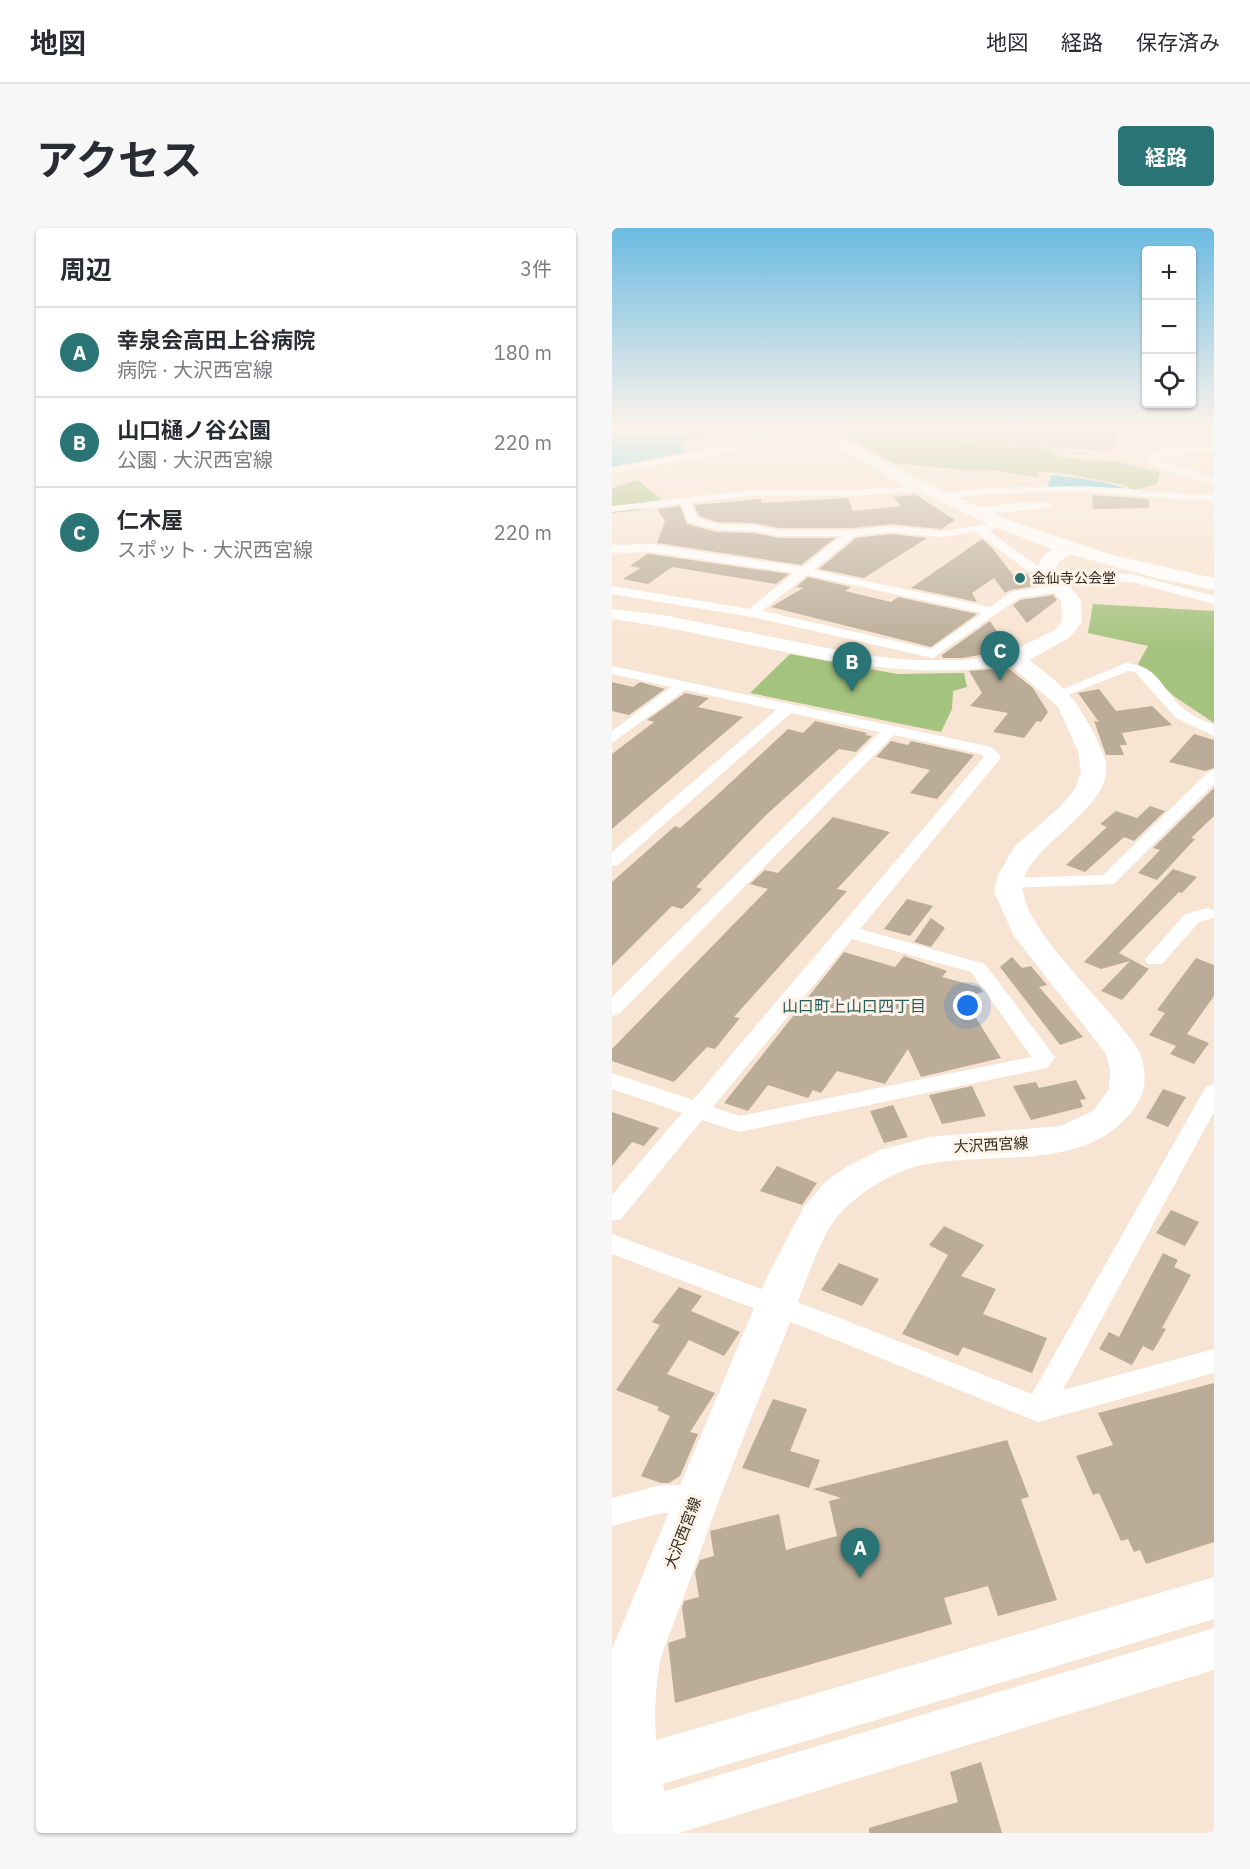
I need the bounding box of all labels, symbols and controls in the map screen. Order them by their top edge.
text: 地図 [30,24,86,61]
text: 地図 [986,28,1028,56]
text: 経路 [1061,28,1103,56]
text: 保存済み [1136,28,1220,56]
button: 経路 [1118,126,1214,186]
text: アクセス [36,132,202,187]
map controls [1142,246,1196,408]
button: + [1142,246,1196,300]
text: 周辺 [60,252,112,286]
text: 3件 [520,255,552,282]
button: − [1142,300,1196,354]
text: 幸泉会高田上谷病院 [117,325,315,354]
text: A [73,339,86,366]
text: 180 m [494,339,552,366]
button: locate [1142,354,1196,408]
text: 病院 · 大沢西宮線 [117,356,273,383]
text: 山口樋ノ谷公園 [117,415,271,444]
text: B [73,429,86,456]
text: 220 m [494,429,552,456]
text: 公園 · 大沢西宮線 [117,446,273,473]
text: 仁木屋 [117,505,183,534]
text: C [73,519,86,546]
text: 220 m [494,519,552,546]
text: スポット · 大沢西宮線 [117,536,313,563]
place label: 金仙寺公会堂 [1032,569,1116,587]
marker: 金仙寺公会堂 [1013,571,1027,585]
pin: C [980,632,1020,681]
pin: B [832,642,872,692]
your location [953,991,982,1020]
district label: 山口町上山口四丁目 [782,996,926,1016]
street label: 大沢西宮線 [953,1133,1029,1156]
street label: 大沢西宮線 [660,1494,705,1571]
pin: A [840,1528,880,1578]

